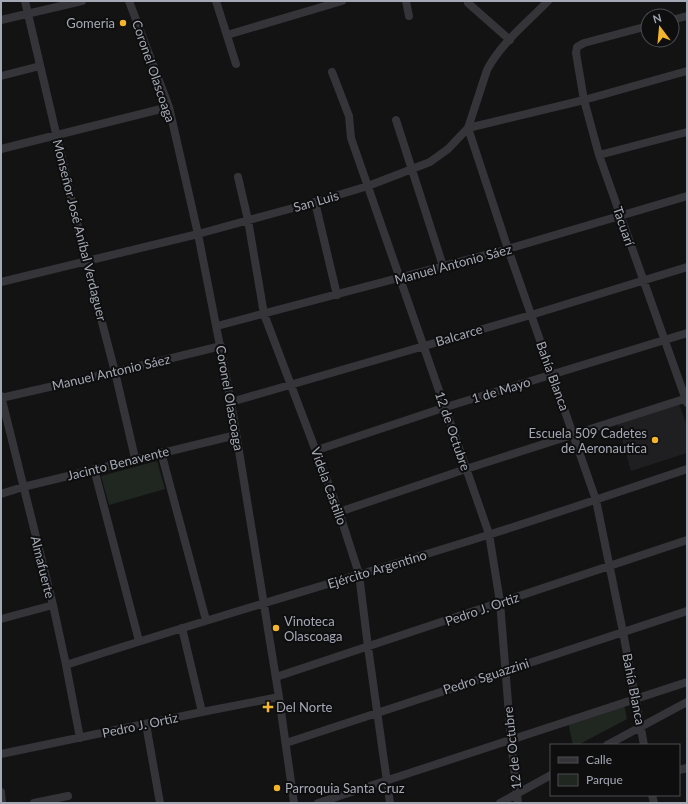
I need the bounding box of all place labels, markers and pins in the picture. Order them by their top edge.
place label: Gomeria [66,15,115,31]
marker: Gomeria [118,18,128,28]
place label: Escuela 509 Cadetes de Aeronautica [528,425,647,456]
marker: Escuela 509 Cadetes de Aeronautica [650,435,660,445]
place label: Vinoteca Olascoaga [284,613,343,644]
marker: Vinoteca Olascoaga [271,623,281,633]
place label: Del Norte [276,699,333,715]
marker: Del Norte [263,702,273,712]
place label: Parroquia Santa Cruz [285,780,405,796]
marker: Parroquia Santa Cruz [272,783,282,793]

